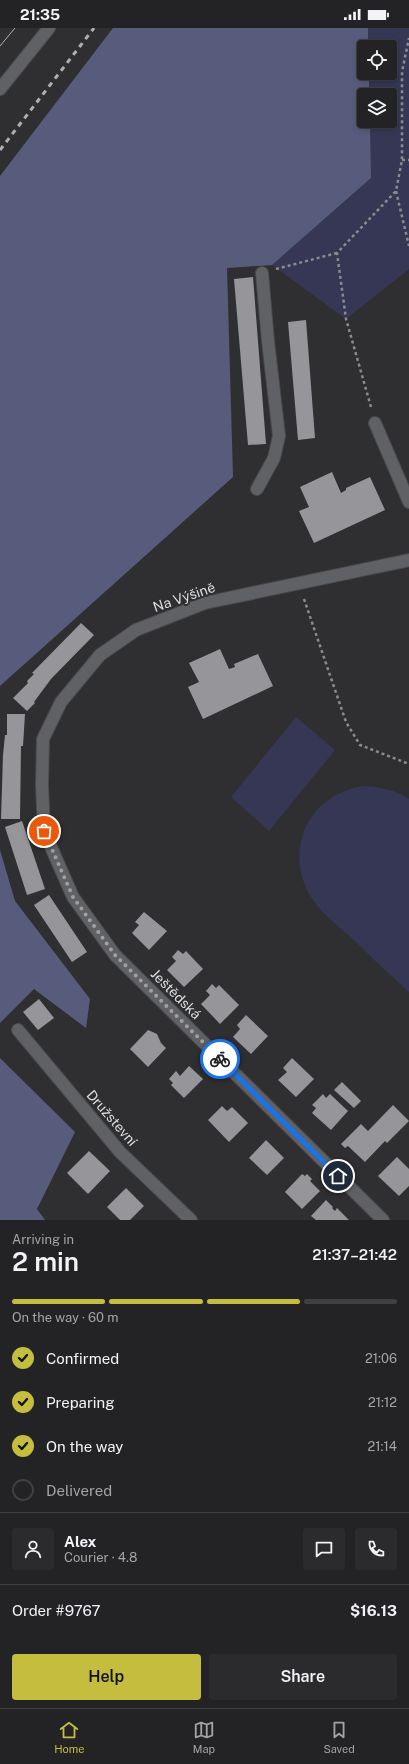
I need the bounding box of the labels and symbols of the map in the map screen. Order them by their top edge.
street label: Na Výšině [151,579,217,615]
pin [27,814,61,848]
street label: Ještědská [148,966,204,1022]
courier [200,1039,240,1079]
street label: Družstevní [83,1087,141,1150]
pin [321,1159,355,1193]

